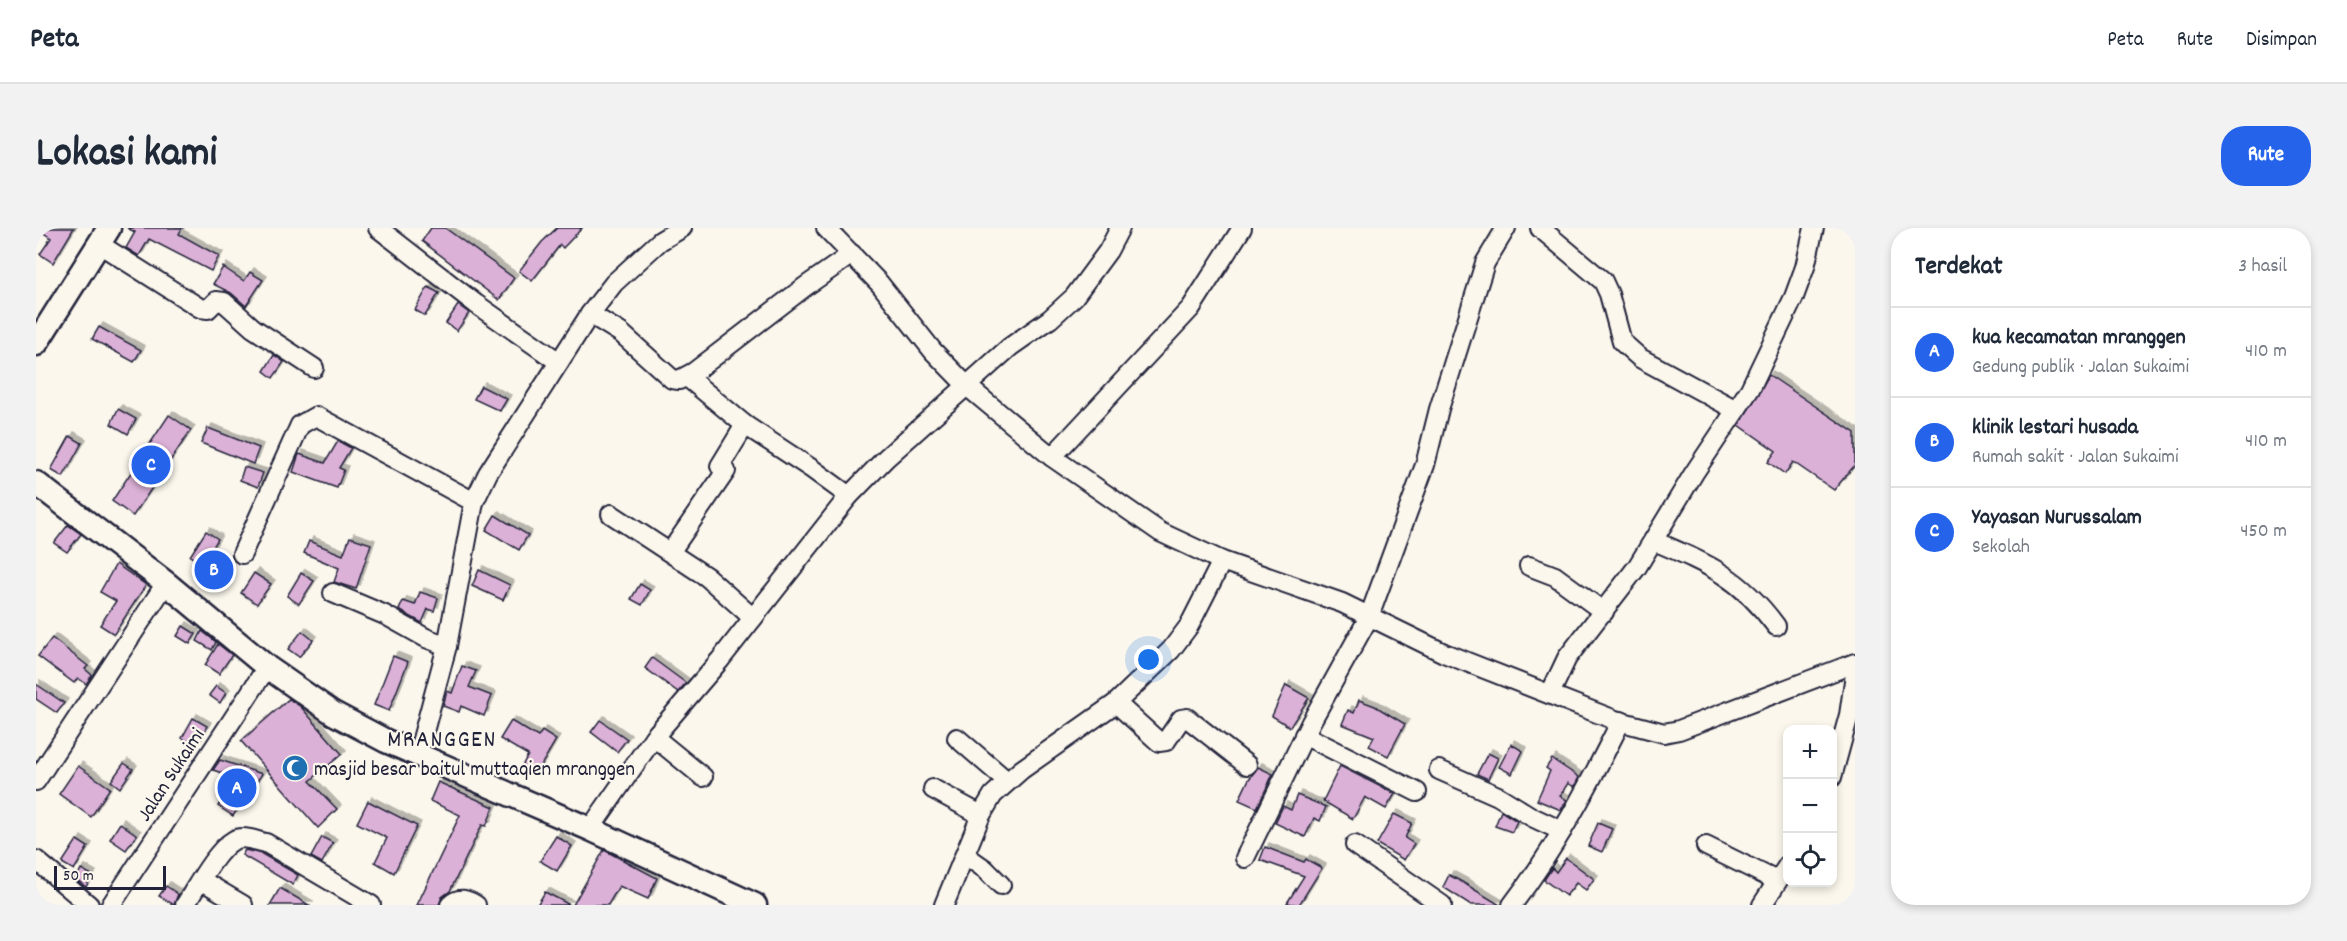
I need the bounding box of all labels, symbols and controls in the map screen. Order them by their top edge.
text: Peta [30,21,79,61]
text: Peta [2107,26,2144,56]
text: Rute [2177,26,2213,56]
text: Disimpan [2246,26,2317,56]
text: Lokasi kami [36,126,217,186]
button: Rute [2221,126,2311,186]
text: Terdekat [1915,249,2003,286]
text: 3 hasil [2238,253,2287,281]
text: kua kecamatan mranggen [1972,323,2186,354]
text: A [1929,338,1940,366]
text: 410 m [2245,338,2287,366]
text: Gedung publik · Jalan Sukaimi [1972,354,2189,382]
text: klinik lestari husada [1972,413,2138,444]
text: B [1930,428,1939,456]
text: 410 m [2245,428,2287,456]
pin: C [132,442,170,488]
text: Rumah sakit · Jalan Sukaimi [1972,444,2179,472]
text: Yayasan Nurussalam [1972,503,2142,534]
text: C [1930,518,1939,546]
text: 450 m [2240,518,2287,546]
text: Sekolah [1972,534,2030,562]
pin: B [194,548,234,592]
your location [1134,645,1163,674]
street label: Jalan Sukaimi [131,723,214,828]
district label: MRANGGEN [387,724,497,758]
map controls [1783,725,1837,887]
button: + [1783,725,1837,779]
mosque icon: masjid besar baitul muttaqien mranggen [280,753,310,783]
place label: masjid besar baitul muttaqien mranggen [314,756,635,786]
pin: A [218,766,256,810]
button: − [1783,779,1837,833]
button: locate [1783,833,1837,887]
scale bar [54,863,166,890]
text: 50 m [63,865,94,888]

